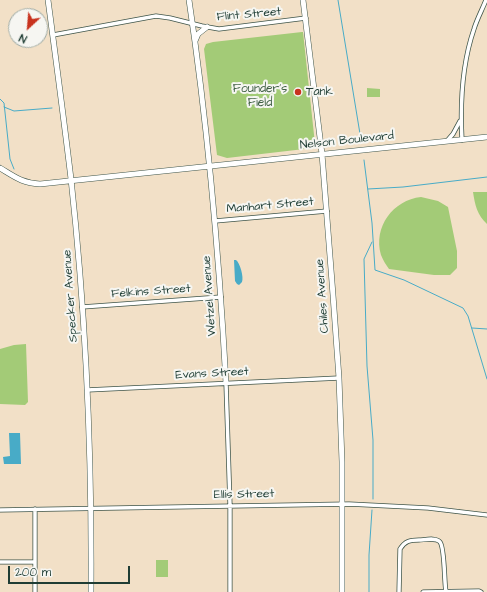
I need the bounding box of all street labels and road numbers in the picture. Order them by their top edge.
street label: Flint Street [216,5,282,25]
street label: Nelson Boulevard [299,129,395,153]
street label: Manhart Street [226,195,314,217]
street label: Specker Avenue [61,249,81,343]
street label: Wetzel Avenue [200,255,220,337]
street label: Chiles Avenue [313,258,333,334]
street label: Felkins Street [111,282,191,302]
street label: Evans Street [175,365,249,383]
street label: Ellis Street [214,487,274,503]

